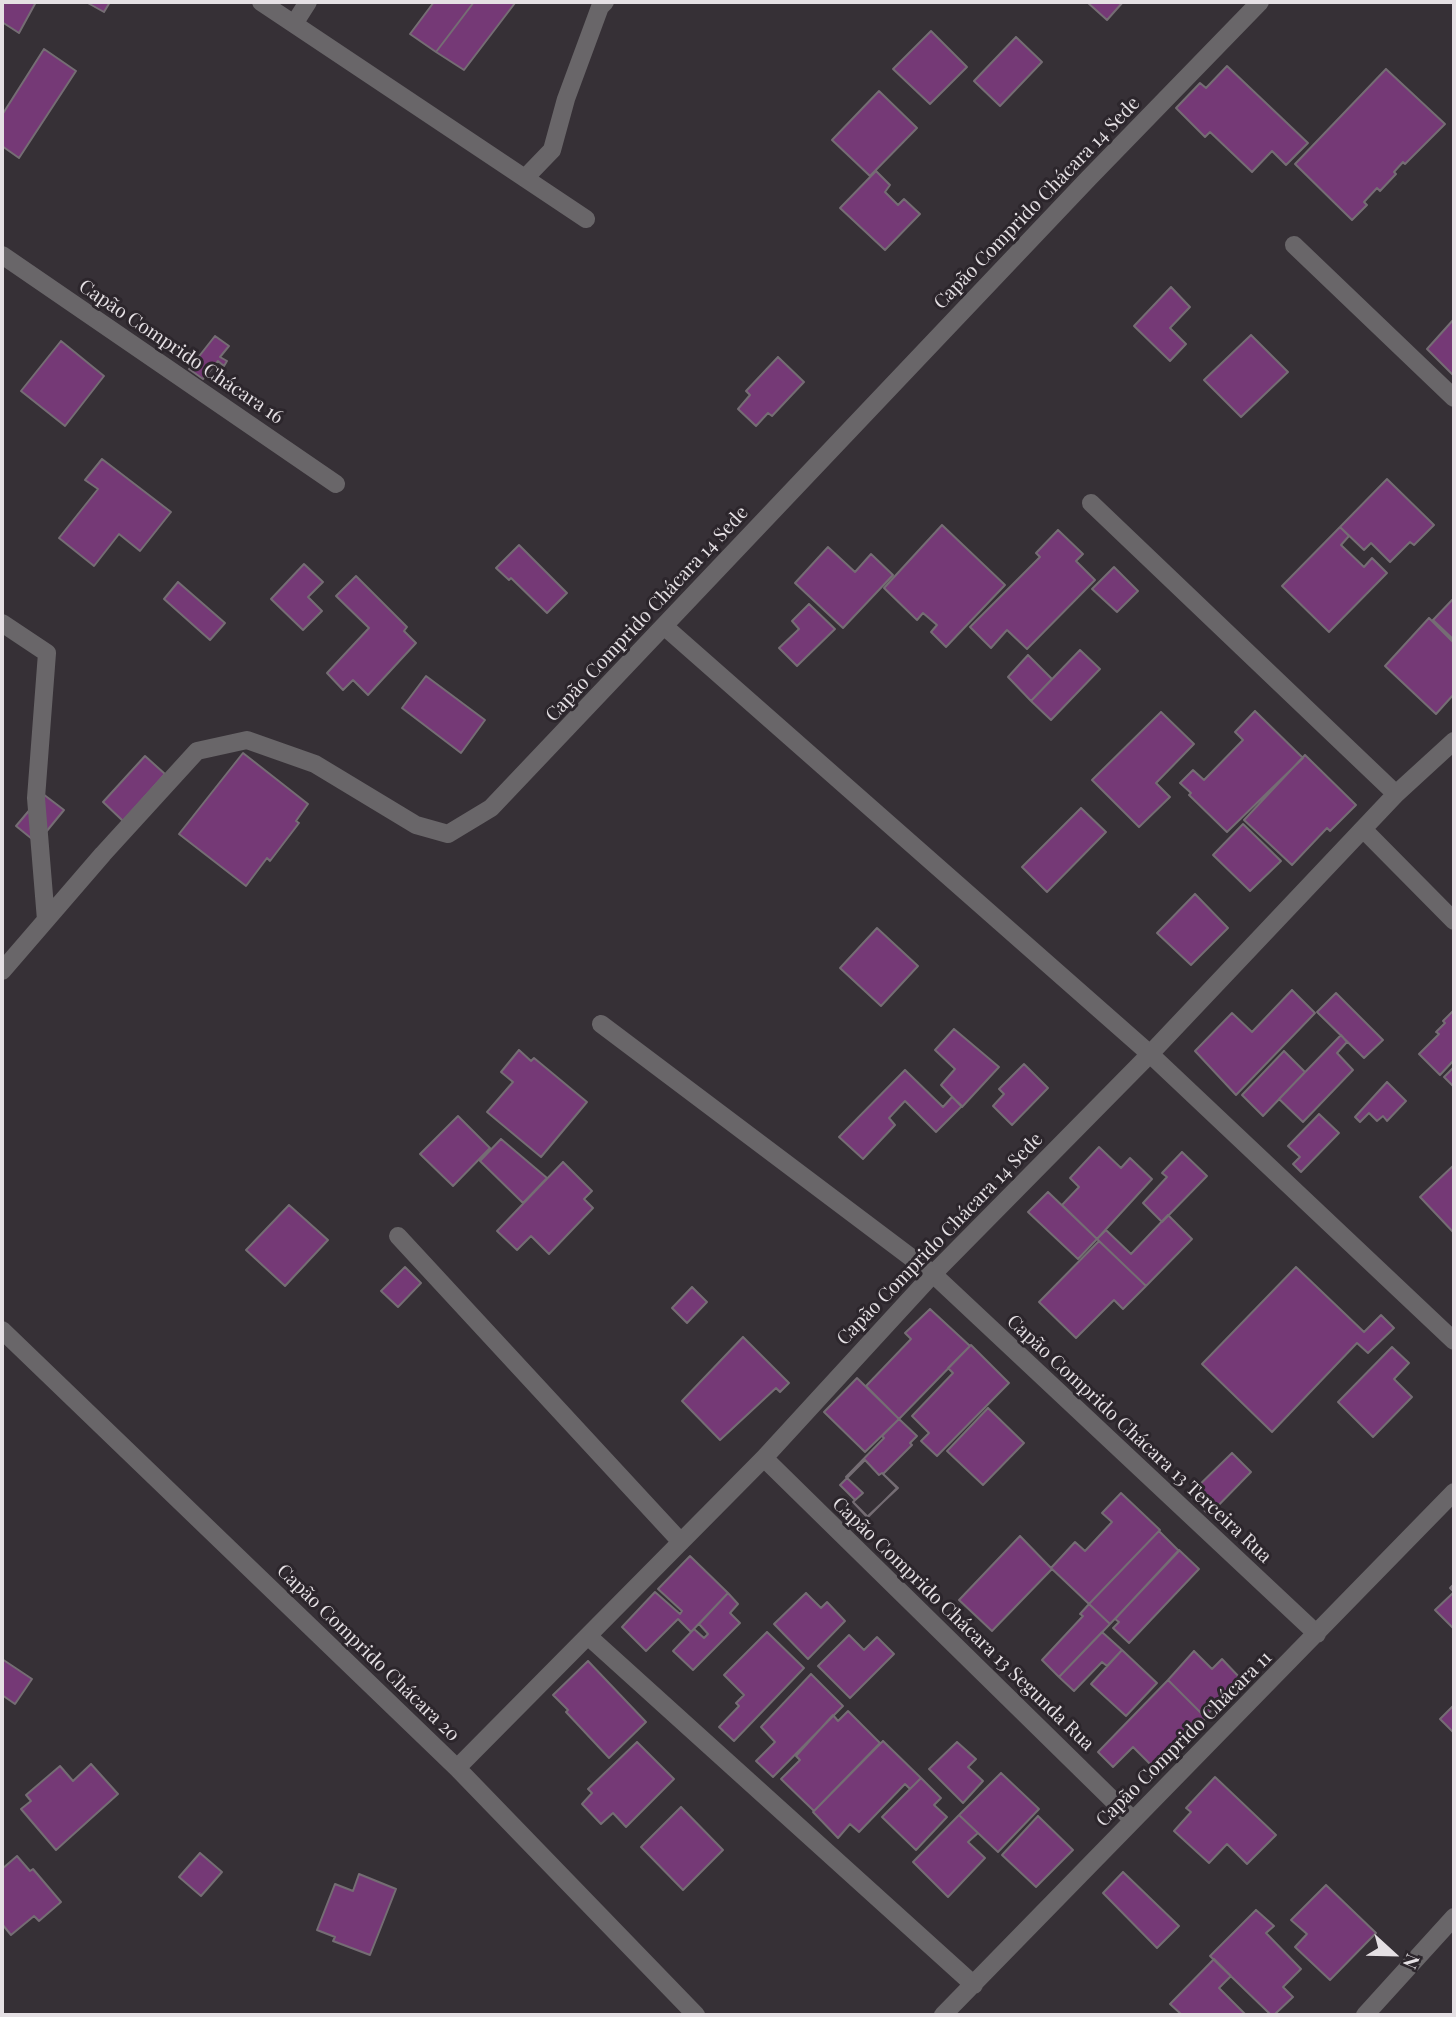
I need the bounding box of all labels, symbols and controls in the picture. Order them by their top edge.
street label: Capão Comprido Chácara 14 Sede [929,92,1145,314]
street label: Capão Comprido Chácara 16 [74,275,288,429]
street label: Capão Comprido Chácara 14 Sede [541,501,753,727]
street label: Capão Comprido Chácara 14 Sede [832,1128,1048,1350]
street label: Capão Comprido Chácara 13 Terceira Rua [1002,1310,1276,1568]
street label: Capão Comprido Chácara 13 Segunda Rua [827,1492,1099,1756]
street label: Capão Comprido Chácara 20 [272,1560,464,1746]
street label: Capão Comprido Chácara 11 [1091,1646,1277,1832]
north arrow [1358,1919,1428,1989]
text: N [1398,1951,1427,1973]

